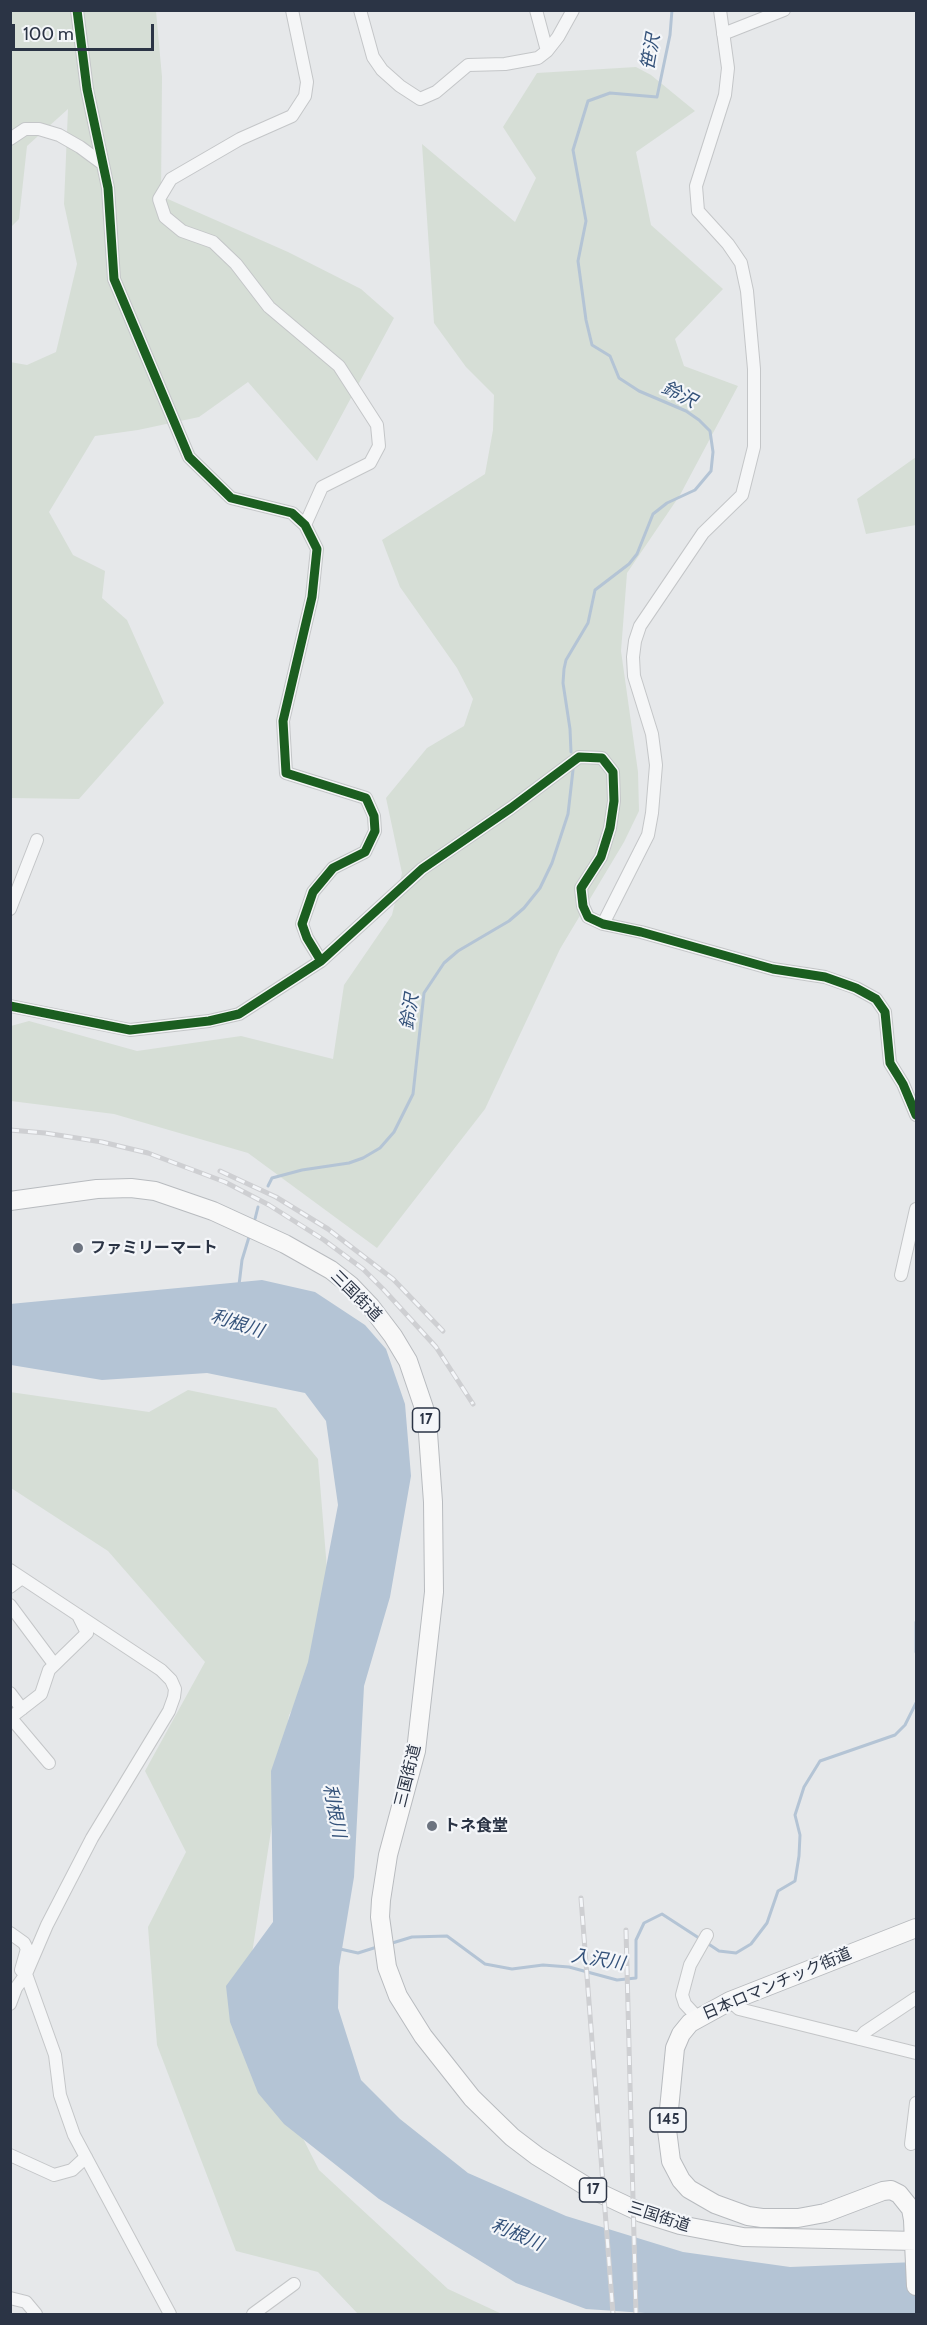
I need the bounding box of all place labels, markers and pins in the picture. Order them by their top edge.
place label: ファミリーマート [90,1238,218,1258]
marker: ファミリーマート [71,1241,85,1255]
place label: トネ食堂 [444,1816,508,1836]
marker: トネ食堂 [425,1819,439,1833]

